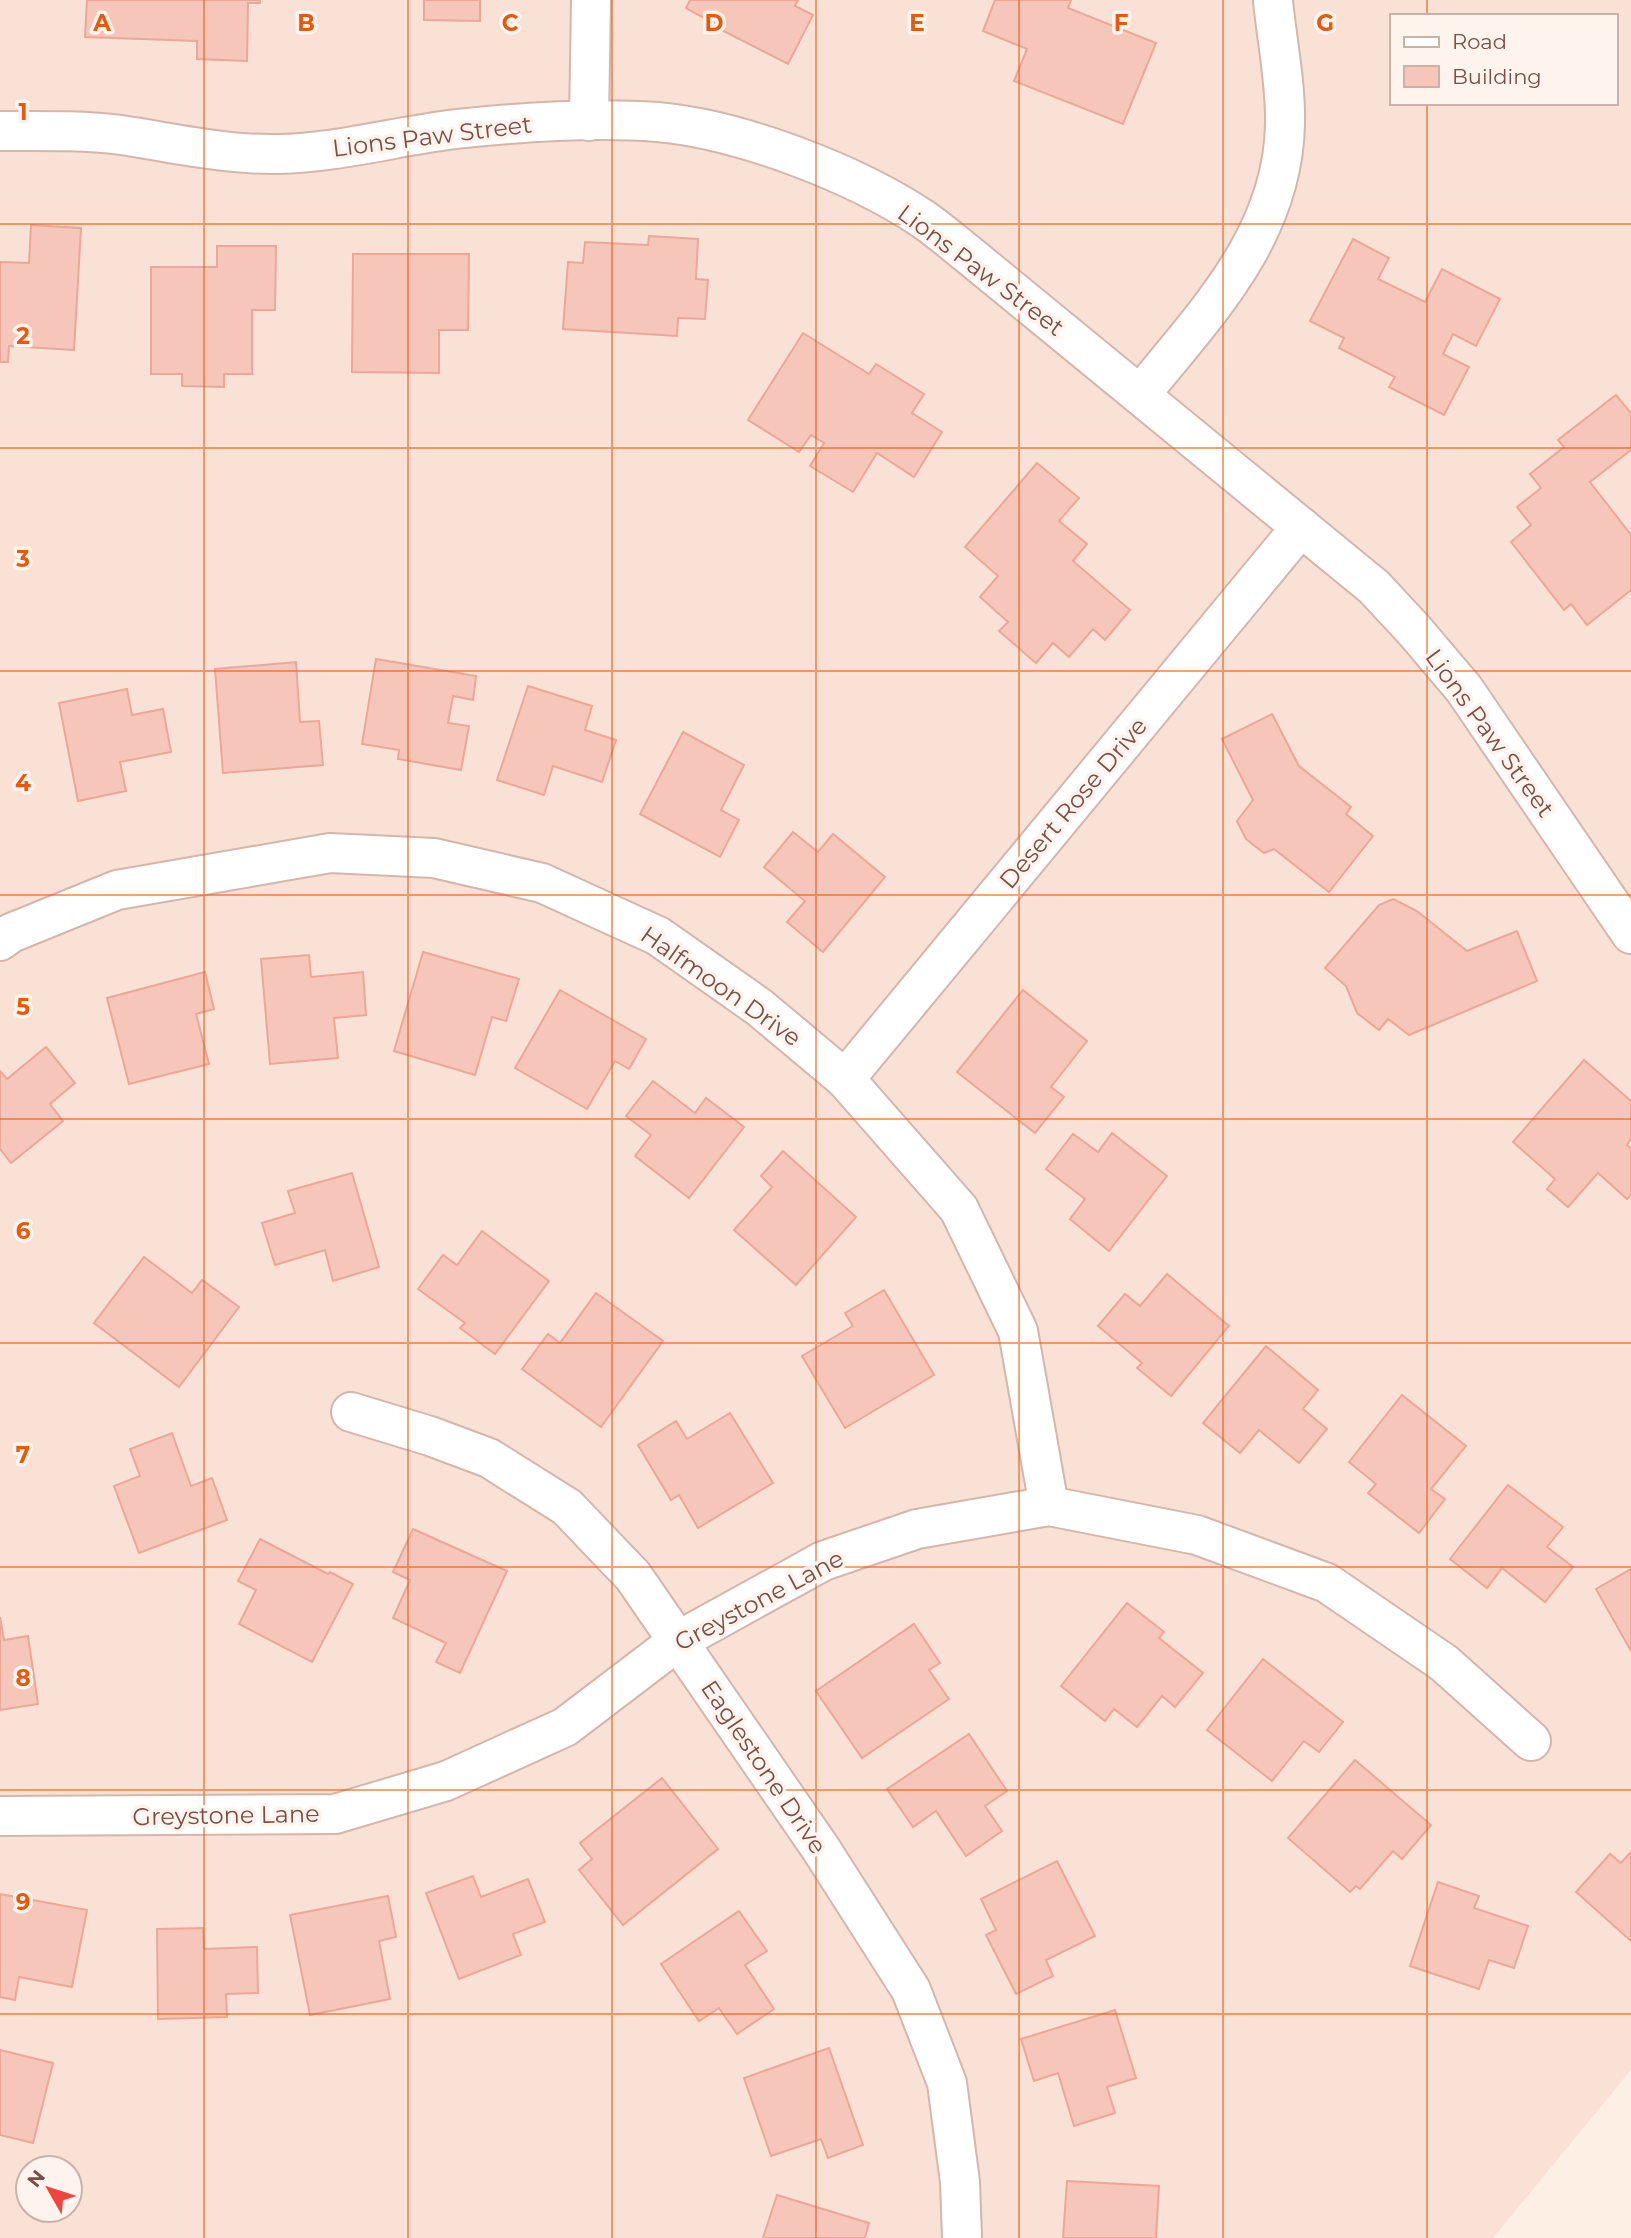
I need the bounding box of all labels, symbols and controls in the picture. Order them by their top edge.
text: A [92,9,111,37]
text: B [297,9,315,37]
text: C [502,9,519,37]
text: D [705,9,724,37]
text: E [909,9,925,37]
text: F [1114,9,1129,37]
text: G [1316,9,1334,37]
legend [1390,14,1617,105]
text: Road [1452,29,1507,54]
text: Building [1452,64,1542,89]
text: 1 [18,98,28,126]
street label: Lions Paw Street [331,109,534,163]
street label: Lions Paw Street [892,198,1070,342]
text: 2 [16,322,30,350]
text: 3 [15,545,30,573]
street label: Lions Paw Street [1419,643,1561,823]
street label: Desert Rose Drive [993,712,1153,894]
text: 4 [15,769,31,797]
street label: Halfmoon Drive [635,920,807,1052]
text: 5 [16,993,30,1021]
text: 6 [16,1217,31,1245]
text: 7 [16,1441,30,1469]
street label: Greystone Lane [670,1543,848,1657]
text: 8 [15,1664,31,1692]
street label: Eaglestone Drive [695,1675,833,1859]
street label: Greystone Lane [132,1799,320,1831]
text: 9 [16,1888,30,1916]
north arrow [14,2154,84,2224]
text: N [22,2165,50,2192]

